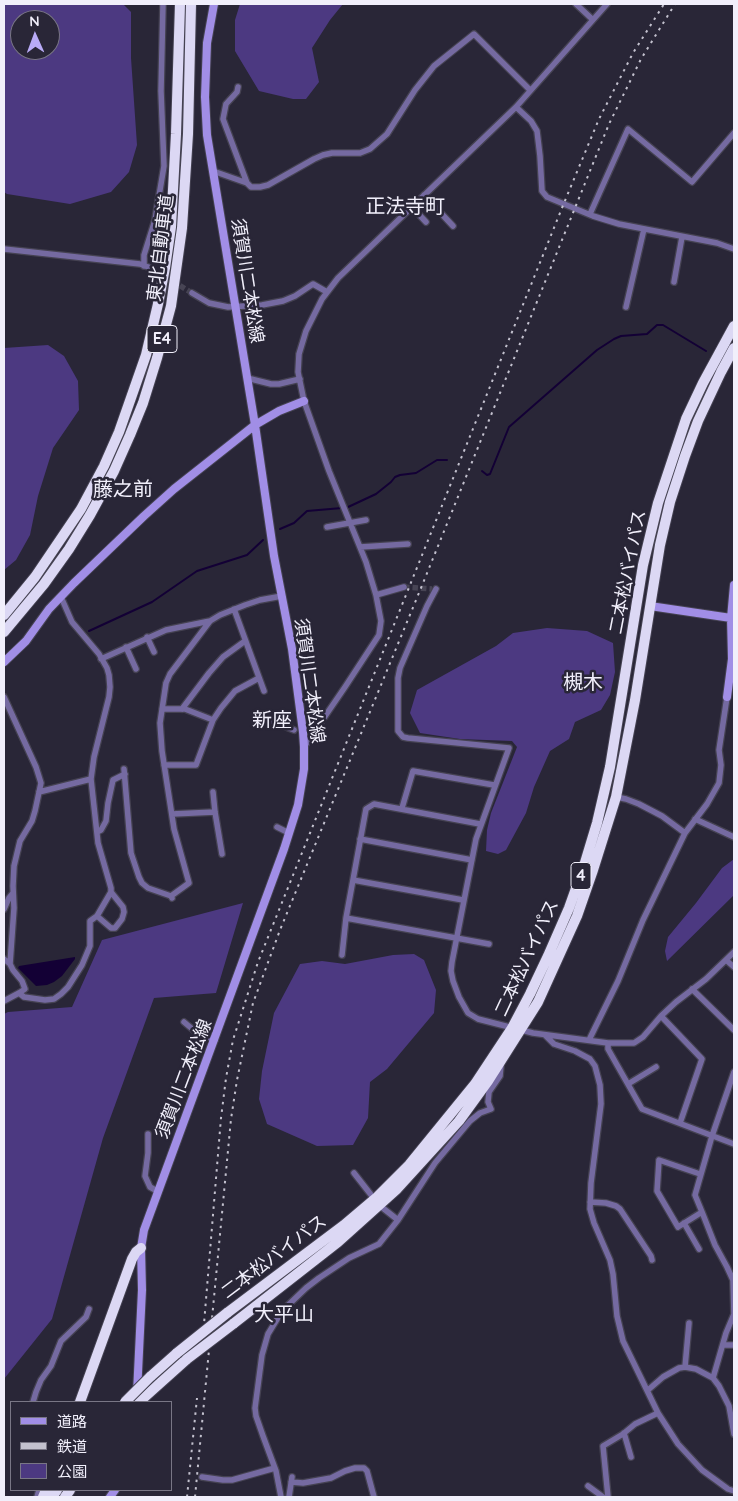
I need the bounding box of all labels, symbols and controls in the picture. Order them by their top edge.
north arrow [10,10,60,60]
text: N [29,12,40,30]
street label: 東北自動車道 [144,193,178,303]
district label: 正法寺町 [365,195,445,219]
street label: 須賀川二本松線 [226,217,268,345]
road number: E4 [147,326,177,352]
district label: 藤之前 [93,478,153,502]
street label: 二本松バイパス [605,508,651,636]
street label: 須賀川二本松線 [290,617,328,745]
district label: 槻木 [563,671,603,695]
district label: 新座 [252,709,292,733]
road number: 4 [571,862,591,889]
street label: 二本松バイパス [491,896,563,1020]
street label: 須賀川二本松線 [151,1016,217,1142]
street label: 二本松バイパス [217,1210,331,1304]
district label: 大平山 [254,1303,314,1327]
legend [10,1401,172,1491]
text: 道路 [57,1412,87,1431]
text: 鉄道 [57,1437,87,1456]
text: 公園 [57,1462,87,1481]

